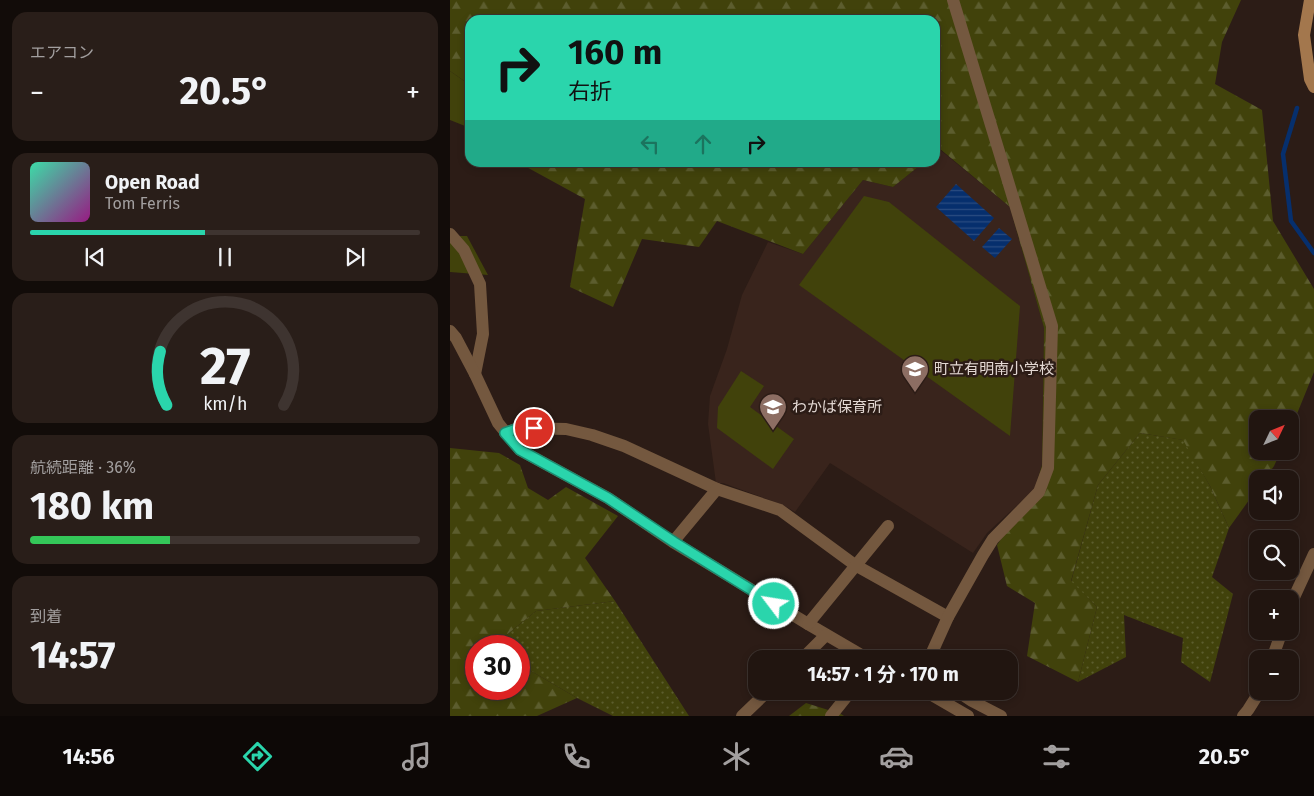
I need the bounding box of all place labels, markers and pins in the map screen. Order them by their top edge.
school or university icon: 町立有明南小学校 [900,354,930,393]
place label: 町立有明南小学校 [934,360,1054,378]
school or university icon: わかば保育所 [758,392,788,431]
place label: わかば保育所 [792,398,882,416]
pin [513,407,555,449]

